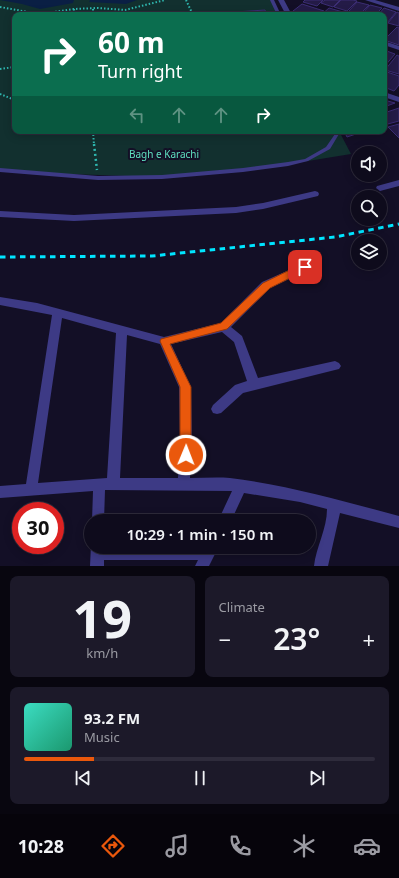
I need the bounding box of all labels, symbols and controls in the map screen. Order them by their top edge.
text: 60 m [98,23,165,61]
icon: right [32,28,84,80]
text: Turn right [98,59,182,83]
icon: left [126,104,148,126]
icon: ahead [168,104,190,126]
icon: ahead [210,104,232,126]
icon: right [252,104,274,126]
map controls [351,146,387,270]
button: sound [351,146,387,182]
park label: Bagh e Karachi [129,147,199,161]
button: search [351,190,387,226]
button: layers [351,234,387,270]
pin [288,250,322,284]
icon: arrive [294,256,316,278]
position arrow [165,434,207,476]
speed limit sign: 30 [12,502,64,554]
text: 10:29 · 1 min · 150 m [126,524,274,544]
text: 19 [73,582,132,653]
text: Climate [219,598,265,616]
text: 23° [273,618,320,659]
text: − [219,624,231,654]
text: + [362,624,375,654]
text: km/h [86,644,118,662]
text: 93.2 FM [84,708,140,728]
text: Music [84,728,120,746]
icon: previous [72,767,94,789]
icon: pause [189,767,211,789]
icon: next [306,767,328,789]
icon: directions [99,832,127,860]
icon: music [163,832,191,860]
icon: phone [226,832,254,860]
icon: climate [290,832,318,860]
icon: car [353,832,381,860]
text: 10:28 [18,834,64,858]

